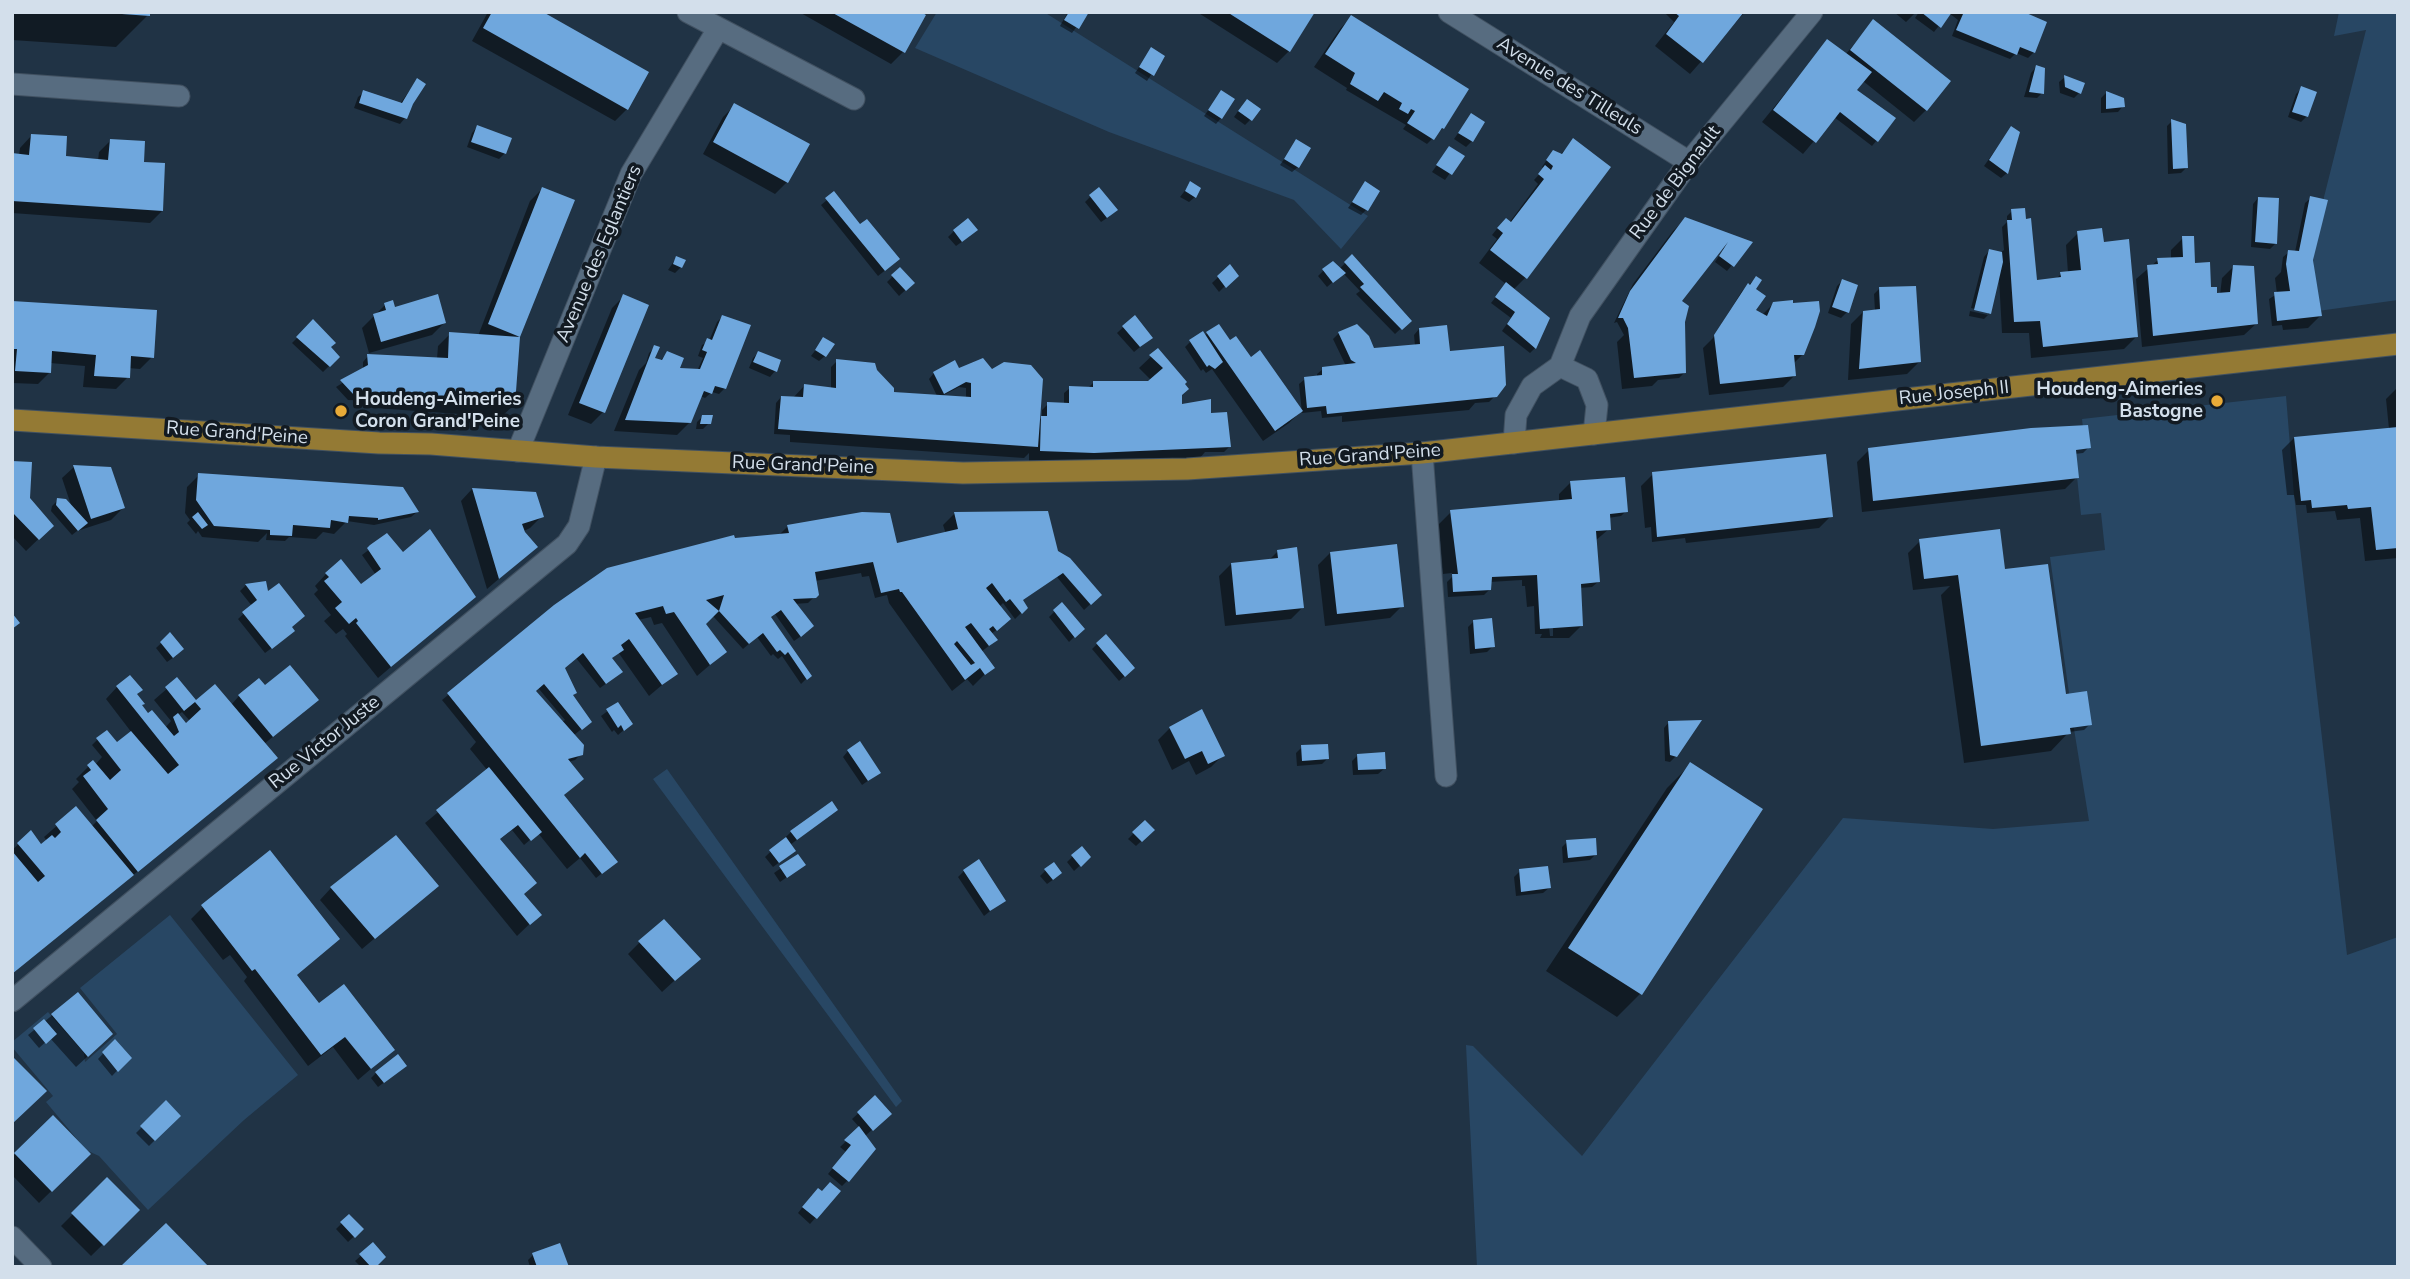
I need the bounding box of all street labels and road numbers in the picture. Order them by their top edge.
street label: Avenue des Tilleuls [1492,33,1646,141]
street label: Rue de Bignault [1626,122,1726,244]
street label: Avenue des Eglantiers [552,162,648,346]
street label: Rue Joseph II [1898,377,2010,411]
street label: Rue Grand'Peine [165,418,309,450]
street label: Rue Grand'Peine [1298,440,1442,472]
street label: Rue Grand'Peine [732,452,874,480]
street label: Rue Victor Juste [265,691,385,795]

